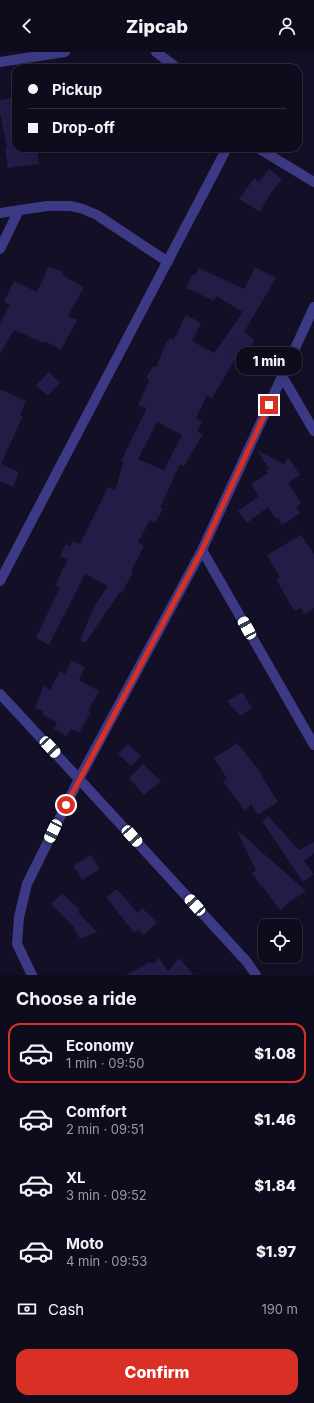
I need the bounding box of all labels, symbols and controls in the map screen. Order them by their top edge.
icon: back [16,15,38,37]
icon: person [276,15,298,37]
text: Zipcab [126,16,188,37]
text: Pickup [52,80,102,99]
text: Drop-off [52,118,115,137]
callout: 1 min [236,347,302,375]
text: 1 min [253,353,285,369]
route end [260,396,278,414]
car [236,615,258,641]
car [37,734,63,760]
route start [57,796,75,814]
car [42,818,64,844]
car [120,823,144,849]
car [183,892,207,918]
map controls [258,919,302,963]
button: locate [258,919,302,963]
text: Choose a ride [16,988,137,1009]
icon: car [18,1035,54,1071]
text: Economy [66,1036,134,1055]
text: $1.08 [254,1044,296,1063]
text: 1 min · 09:50 [66,1055,144,1071]
icon: car [18,1101,54,1137]
text: Comfort [66,1102,127,1121]
text: $1.46 [254,1110,296,1129]
text: 2 min · 09:51 [66,1121,144,1137]
icon: car [18,1167,54,1203]
text: XL [66,1168,86,1187]
text: $1.84 [254,1176,296,1195]
text: 3 min · 09:52 [66,1187,147,1203]
icon: car [18,1233,54,1269]
text: Moto [66,1234,104,1253]
text: $1.97 [256,1242,296,1261]
text: 4 min · 09:53 [66,1253,147,1269]
icon: cash [16,1298,38,1320]
text: Cash [48,1300,84,1319]
text: 190 m [261,1301,298,1317]
button: Confirm [16,1349,298,1395]

